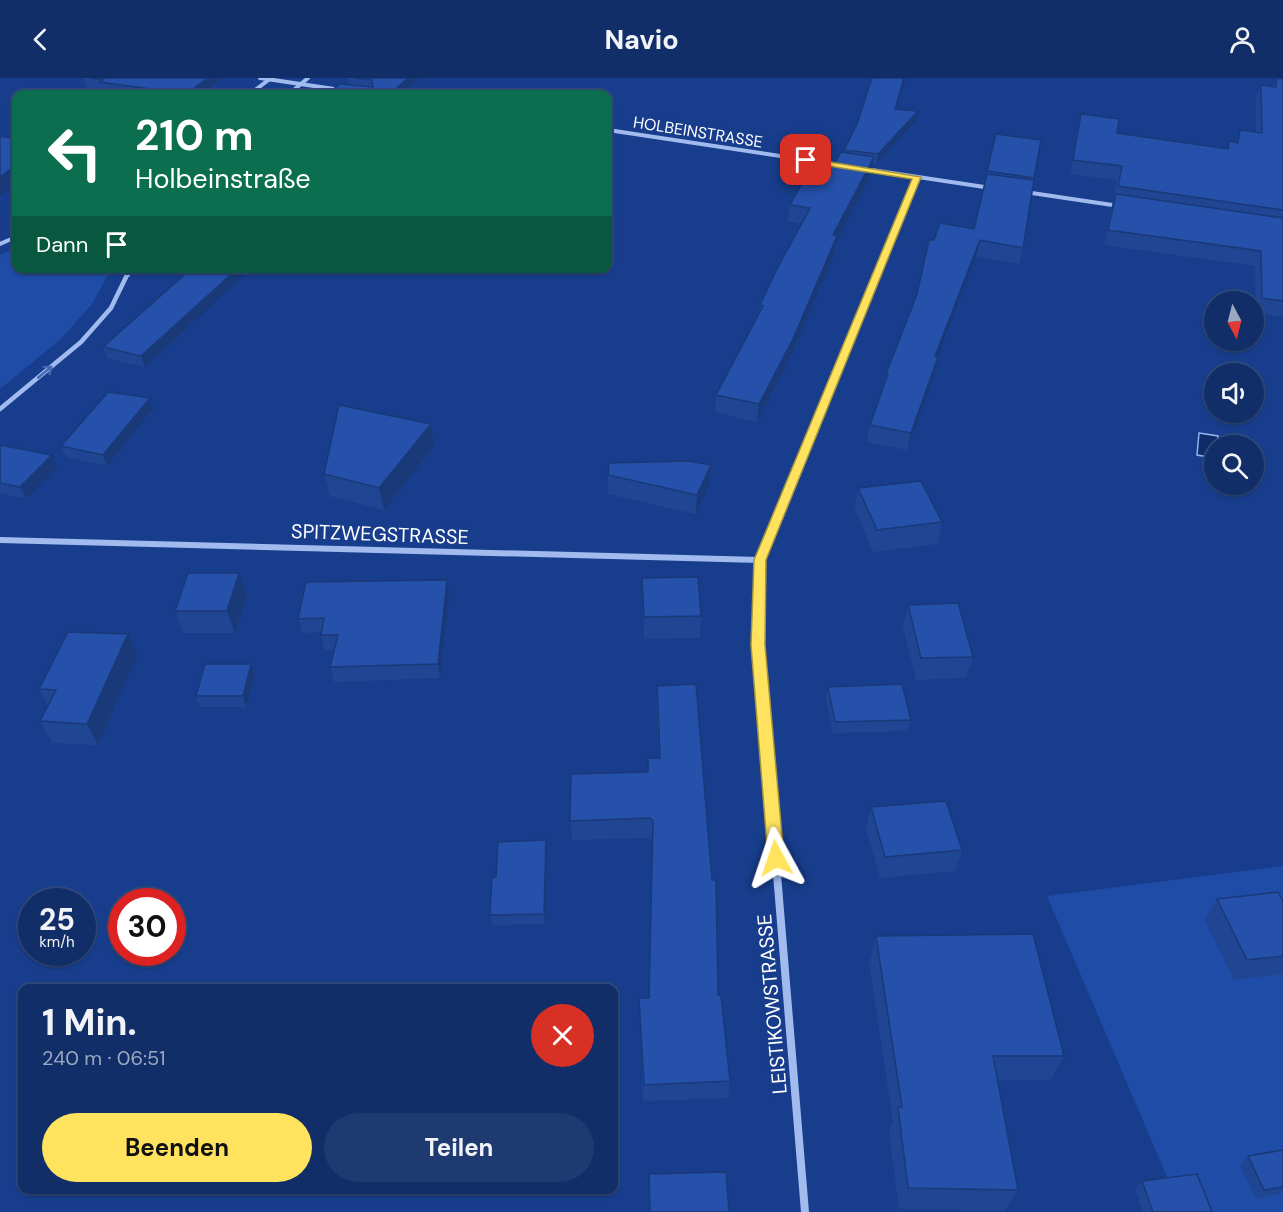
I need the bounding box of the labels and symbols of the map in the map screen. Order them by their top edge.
street label: HOLBEINSTRASSE [632,111,764,153]
pin [780,134,831,185]
north arrow [1204,291,1264,351]
one-way arrow [37,365,52,379]
street label: SPITZWEGSTRASSE [291,518,469,550]
position arrow [744,826,808,890]
speed limit sign: 30 [108,888,186,966]
street label: LEISTIKOWSTRASSE [751,913,793,1095]

